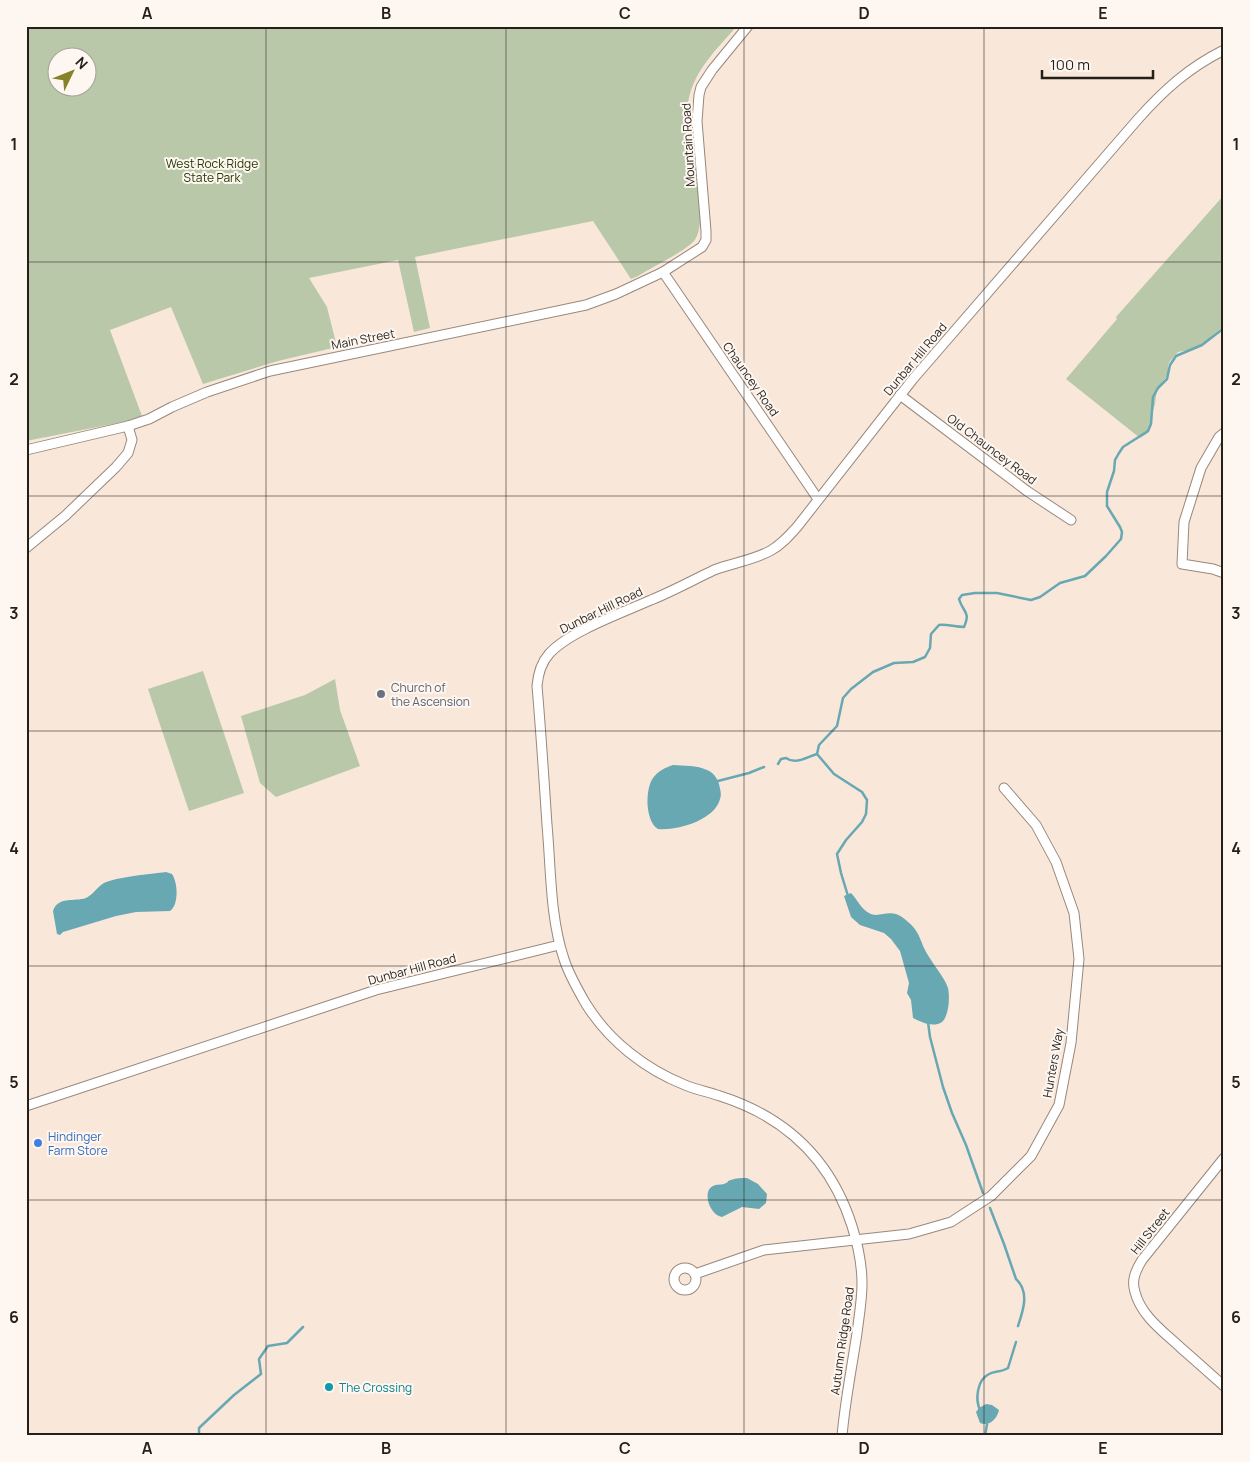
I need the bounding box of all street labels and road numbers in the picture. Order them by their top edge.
street label: Mountain Road [677,103,699,187]
street label: Dunbar Hill Road [879,319,951,399]
street label: Main Street [330,324,396,353]
street label: Chauncey Road [719,338,783,420]
street label: Old Chauncey Road [944,410,1040,488]
street label: Dunbar Hill Road [557,583,645,637]
street label: Dunbar Hill Road [366,949,458,989]
street label: Hunters Way [1039,1026,1068,1099]
street label: Hill Street [1127,1204,1174,1258]
street label: Autumn Ridge Road [826,1286,858,1396]

